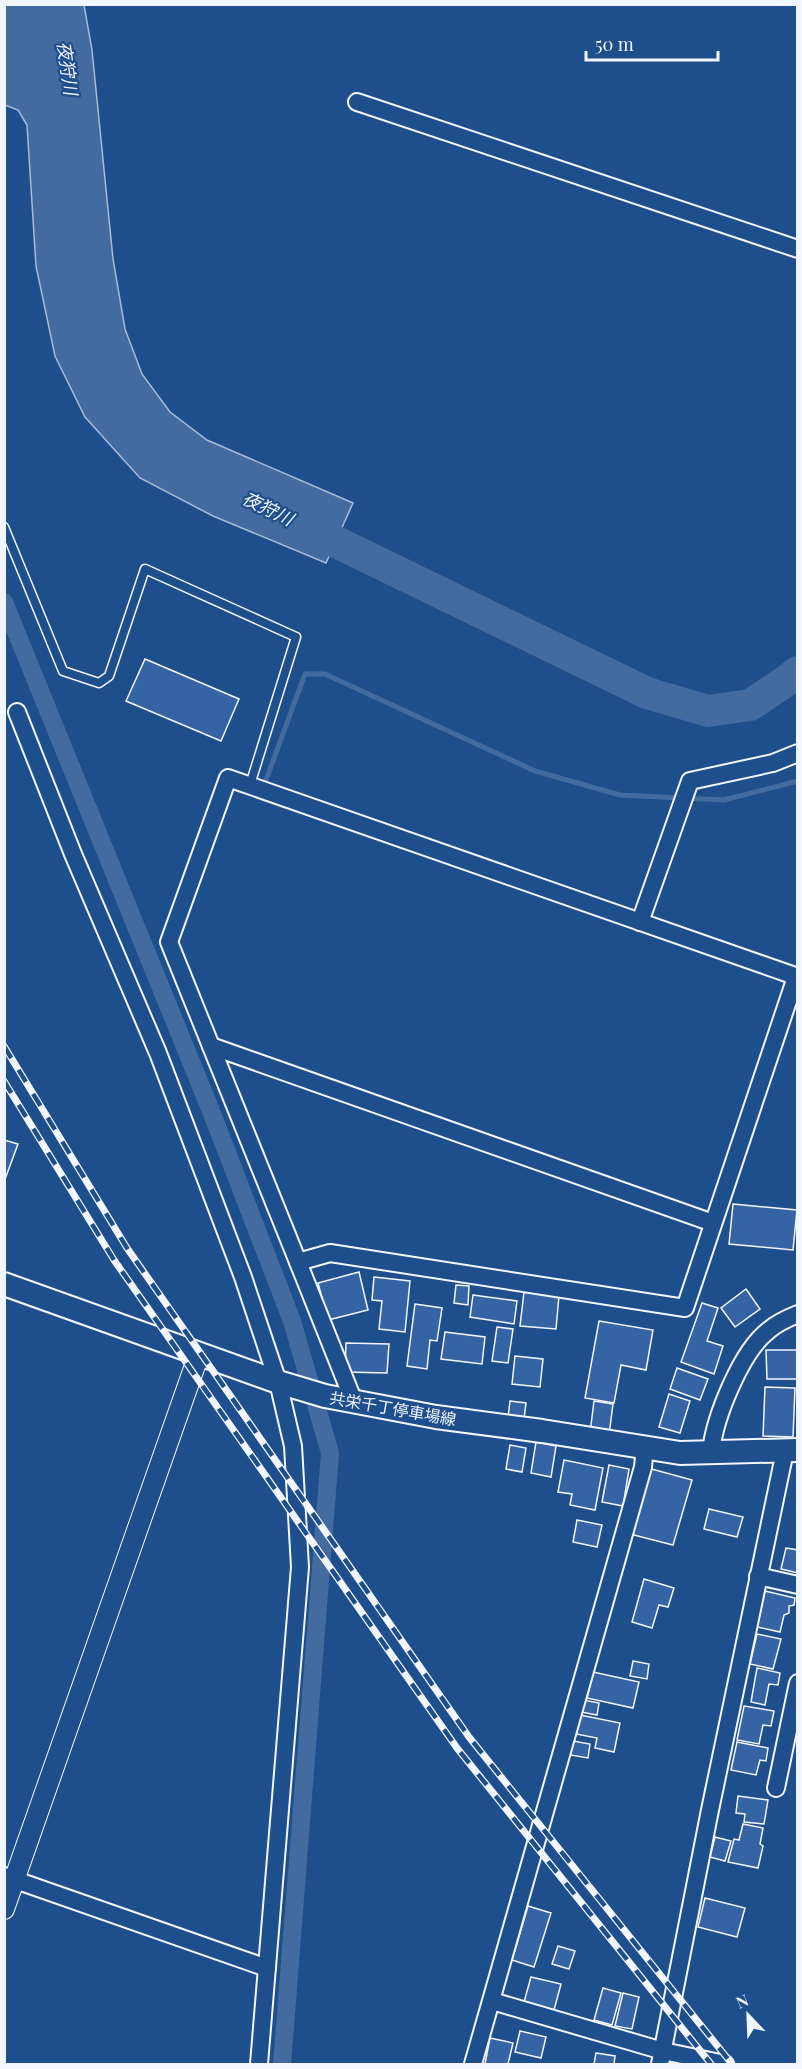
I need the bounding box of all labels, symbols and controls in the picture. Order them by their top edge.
scale bar [586,24,718,62]
text: 50 m [595,32,634,56]
water label: 夜狩川 [52,40,84,98]
water label: 夜狩川 [238,485,299,531]
street label: 共栄千丁停車場線 [328,1387,458,1429]
north arrow [718,1985,778,2045]
text: N [733,1989,752,2013]

